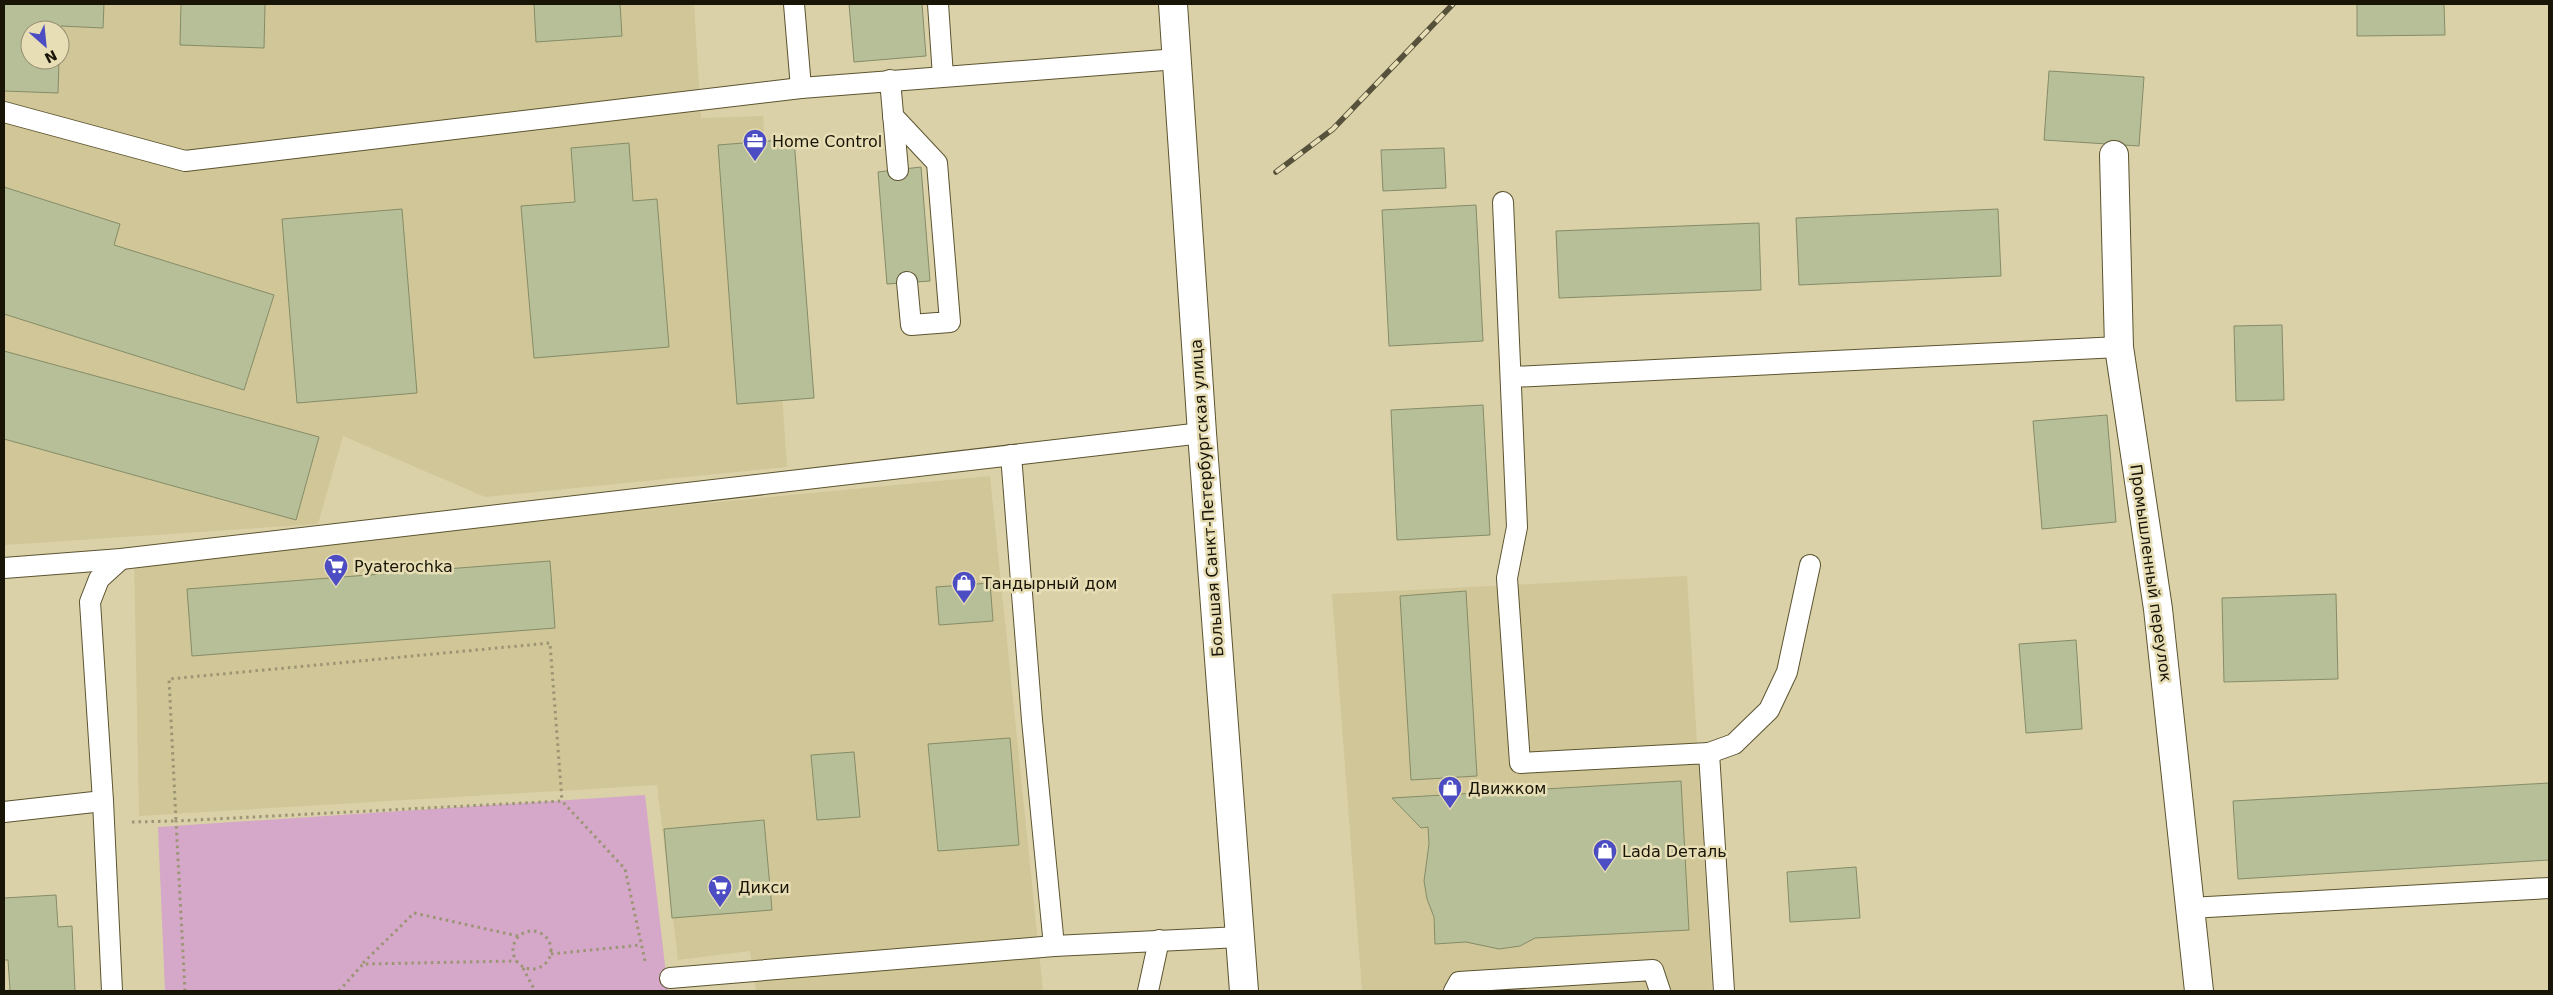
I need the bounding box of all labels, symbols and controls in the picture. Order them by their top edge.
north arrow [20,20,70,70]
text: N [42,47,60,66]
office icon: Home Control [742,128,768,162]
place label: Home Control [772,132,882,151]
street label: Большая Санкт-Петербургская улица [1186,338,1228,658]
street label: Промышленный переулок [2126,463,2176,684]
supermarket icon: Pyaterochka [323,553,349,587]
place label: Pyaterochka [354,557,453,576]
shop icon: Тандырный дом [951,570,977,604]
place label: Тандырный дом [981,574,1117,593]
shop icon: Движком [1437,775,1463,809]
place label: Движком [1468,779,1546,798]
shop icon: Lada Dеталь [1592,838,1618,872]
place label: Lada Dеталь [1622,842,1727,861]
supermarket icon: Дикси [707,874,733,908]
place label: Дикси [738,878,790,897]

